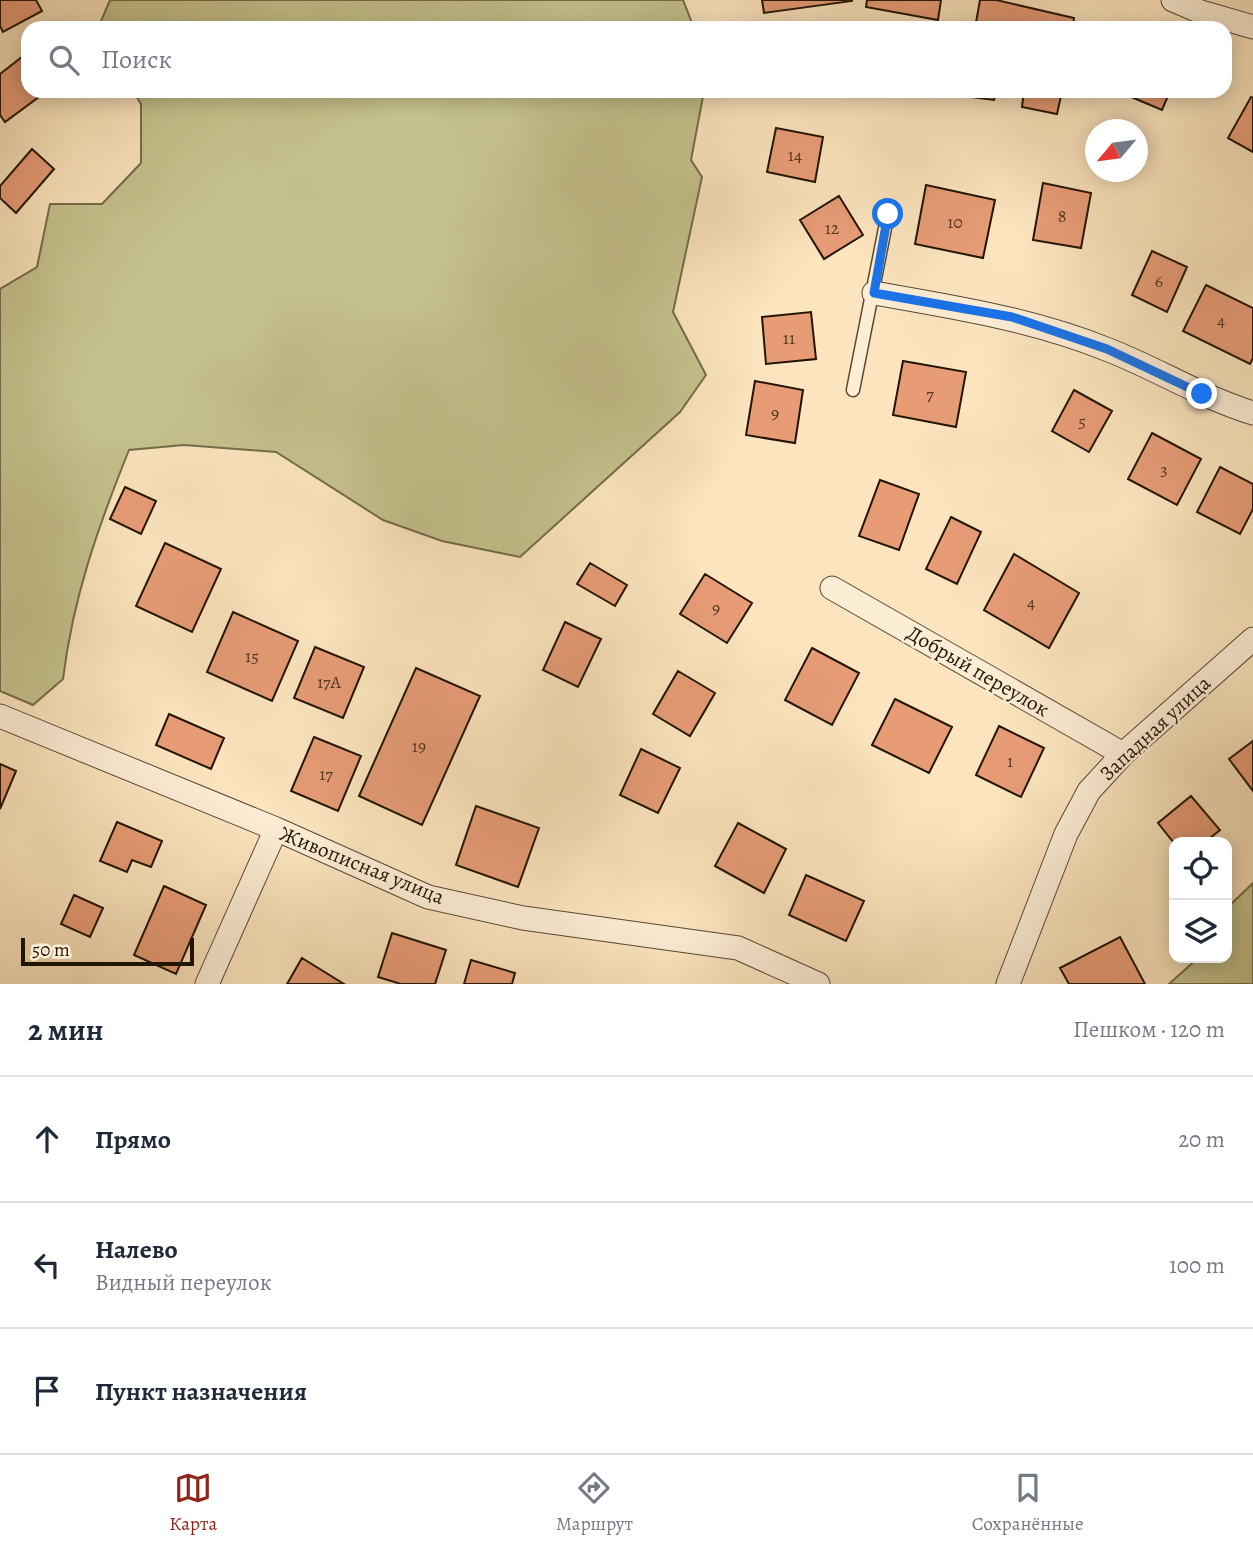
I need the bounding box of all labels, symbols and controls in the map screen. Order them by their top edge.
search box [21,21,1232,98]
icon: search [45,41,83,79]
text: Поиск [101,42,172,77]
north arrow [1085,119,1148,182]
house number: 14 [788,143,802,167]
route start [872,198,903,229]
house number: 8 [1058,204,1066,228]
house number: 10 [947,210,963,234]
house number: 12 [825,216,840,240]
house number: 6 [1155,269,1163,293]
house number: 4 [1217,308,1225,332]
house number: 11 [783,326,795,350]
route end [1186,378,1217,409]
house number: 7 [926,382,934,406]
house number: 9 [771,401,779,425]
house number: 5 [1078,409,1086,433]
house number: 3 [1160,457,1168,481]
house number: 4 [1027,590,1035,614]
house number: 9 [712,596,720,620]
street label: Добрый переулок [902,619,1054,723]
house number: 15 [245,644,259,668]
street label: Западная улица [1093,669,1217,787]
house number: 17А [317,670,342,694]
house number: 19 [412,734,426,758]
house number: 1 [1007,749,1013,773]
house number: 17 [319,762,333,786]
street label: Живописная улица [276,819,449,911]
map controls [1169,837,1232,963]
button: locate [1169,837,1232,900]
button: layers [1169,900,1232,963]
scale bar [21,935,194,967]
text: 50 m [32,937,70,963]
text: 2 мин [28,1010,103,1050]
text: Пешком · 120 m [1073,1014,1225,1045]
icon: ahead [28,1120,66,1158]
text: Прямо [95,1122,171,1157]
text: 20 m [1178,1124,1225,1155]
text: Налево [95,1232,178,1267]
icon: left [28,1246,66,1284]
text: 100 m [1169,1250,1225,1281]
text: Видный переулок [95,1267,272,1298]
icon: arrive [28,1372,66,1410]
text: Пункт назначения [95,1374,307,1409]
tab: Карта [169,1469,217,1537]
tab: Маршрут [556,1469,633,1537]
tab: Сохранённые [972,1469,1084,1537]

